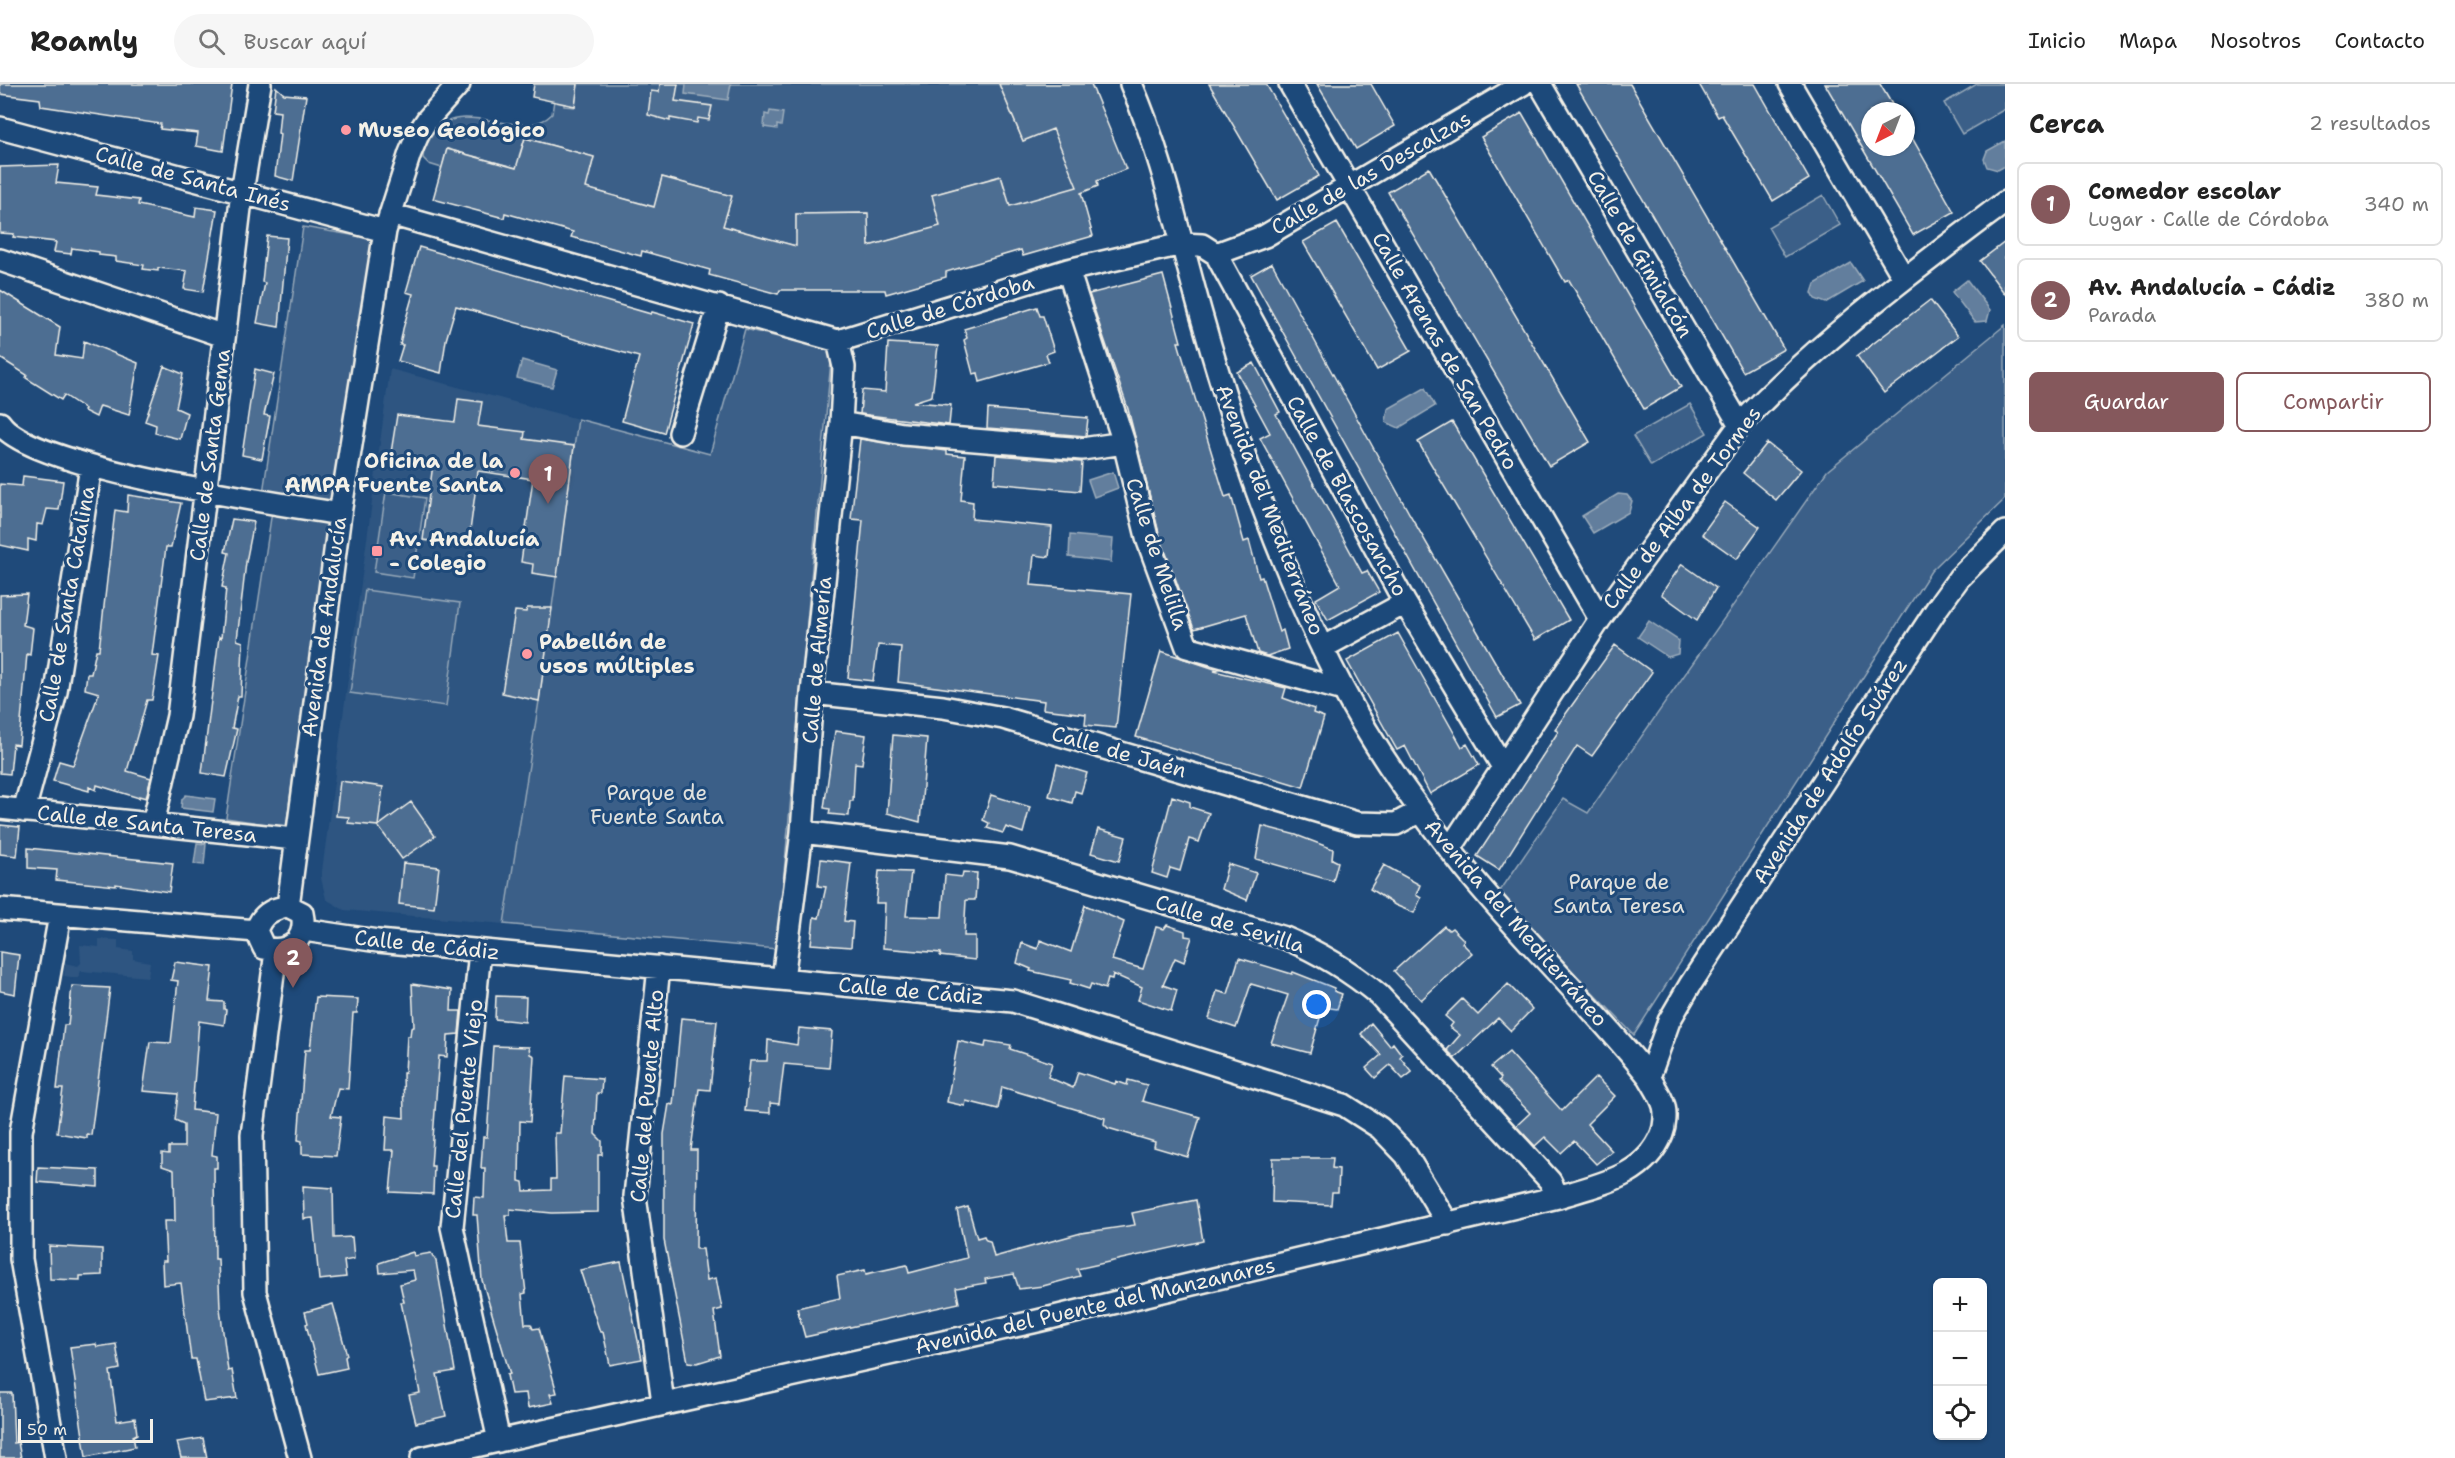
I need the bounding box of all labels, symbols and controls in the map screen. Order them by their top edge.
search box [174,14,594,68]
text: Roamly [30,22,138,60]
icon: search [195,25,228,58]
text: Buscar aquí [243,27,367,56]
text: Inicio [2028,27,2086,55]
text: Mapa [2119,27,2177,55]
text: Nosotros [2210,27,2301,55]
text: Contacto [2334,27,2425,55]
north arrow [1861,102,1915,156]
street label: Calle de las Descalzas [1266,104,1476,242]
text: Cerca [2029,106,2104,141]
text: 2 resultados [2309,110,2431,136]
place label: Museo Geológico [358,116,545,144]
marker: Museo Geológico [339,123,353,137]
street label: Calle de Santa Inés [92,139,294,219]
street label: Calle de Gimialcón [1581,165,1699,343]
text: Comedor escolar [2088,177,2281,206]
text: 1 [2046,191,2055,217]
text: 340 m [2364,191,2429,217]
text: Lugar · Calle de Córdoba [2088,206,2329,232]
street label: Calle Arenas de San Pedro [1365,227,1525,475]
street label: Calle de Córdoba [863,268,1037,346]
text: Av. Andalucía - Cádiz [2088,273,2336,302]
text: 2 [2044,287,2058,313]
text: 380 m [2364,287,2429,313]
text: Parada [2088,302,2156,328]
street label: Calle de Santa Gema [183,347,237,563]
button: Guardar [2029,372,2224,432]
button: Compartir [2236,372,2431,432]
street label: Avenida del Mediterráneo [1209,381,1331,639]
street label: Calle de Blascosancho [1280,391,1414,601]
street label: Calle de Alba de Tormes [1596,401,1768,615]
place label: Oficina de la AMPA Fuente Santa [284,447,504,499]
pin: 1 [528,454,568,504]
marker: Oficina de la AMPA Fuente Santa [508,466,522,480]
street label: Calle de Melilla [1119,474,1195,634]
street label: Calle de Santa Catalina [32,483,102,725]
street label: Avenida de Andalucía [295,515,353,739]
place label: Av. Andalucía - Colegio [389,525,540,577]
marker: Av. Andalucía - Colegio [370,544,384,558]
street label: Calle de Almería [796,575,838,745]
place label: Pabellón de usos múltiples [539,628,694,680]
marker: Pabellón de usos múltiples [520,647,534,661]
street label: Avenida de Adolfo Suárez [1746,653,1914,889]
street label: Calle de Jaén [1048,719,1190,785]
park label: Parque de Fuente Santa [590,779,724,831]
street label: Calle de Santa Teresa [36,799,258,849]
street label: Avenida del Mediterráneo [1418,813,1614,1033]
park label: Parque de Santa Teresa [1553,868,1685,920]
street label: Calle de Sevilla [1152,888,1308,960]
street label: Calle de Cádiz [353,923,501,967]
pin: 2 [274,938,312,988]
street label: Calle de Cádiz [837,971,985,1011]
street label: Calle del Puente Alto [624,988,670,1204]
your location [1302,990,1331,1019]
street label: Calle del Puente Viejo [439,998,489,1220]
street label: Avenida del Puente del Manzanares [912,1251,1278,1361]
map controls [1933,1278,1987,1440]
button: + [1933,1278,1987,1332]
button: − [1933,1332,1987,1386]
button: locate [1933,1386,1987,1440]
scale bar [18,1416,153,1444]
text: 50 m [27,1419,67,1440]

